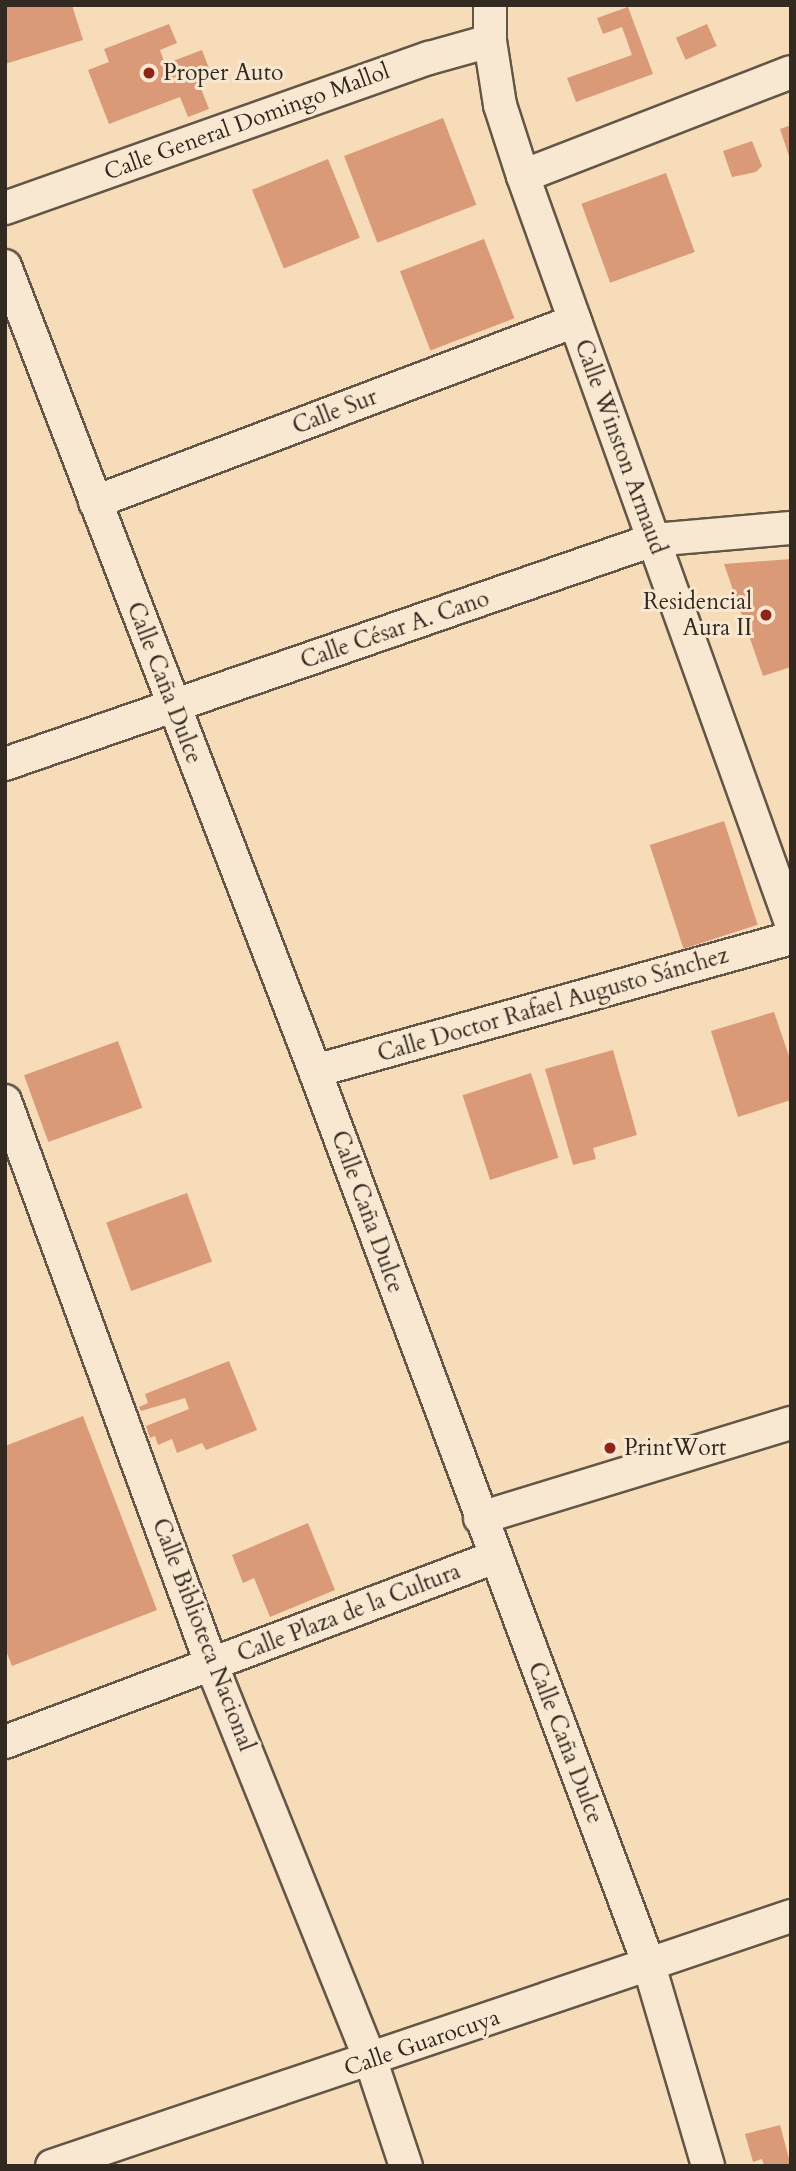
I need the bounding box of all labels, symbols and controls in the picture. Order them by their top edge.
street label: Calle General Domingo Mallol [101,57,393,187]
place label: Proper Auto [163,59,283,87]
marker: Proper Auto [141,65,157,81]
street label: Calle Winston Armaud [568,336,672,558]
street label: Calle Sur [289,383,381,441]
street label: Calle César A. Cano [297,585,493,675]
place label: Residencial Aura II [643,588,752,642]
street label: Calle Caña Dulce [121,598,207,768]
marker: Residencial Aura II [758,607,774,623]
street label: Calle Doctor Rafael Augusto Sánchez [375,942,731,1068]
street label: Calle Caña Dulce [325,1127,409,1297]
place label: PrintWort [624,1434,726,1462]
marker: PrintWort [602,1440,618,1456]
street label: Calle Biblioteca Nacional [146,1515,260,1755]
street label: Calle Plaza de la Cultura [234,1558,464,1668]
street label: Calle Caña Dulce [522,1658,608,1828]
street label: Calle Guarocuya [341,2003,503,2083]

